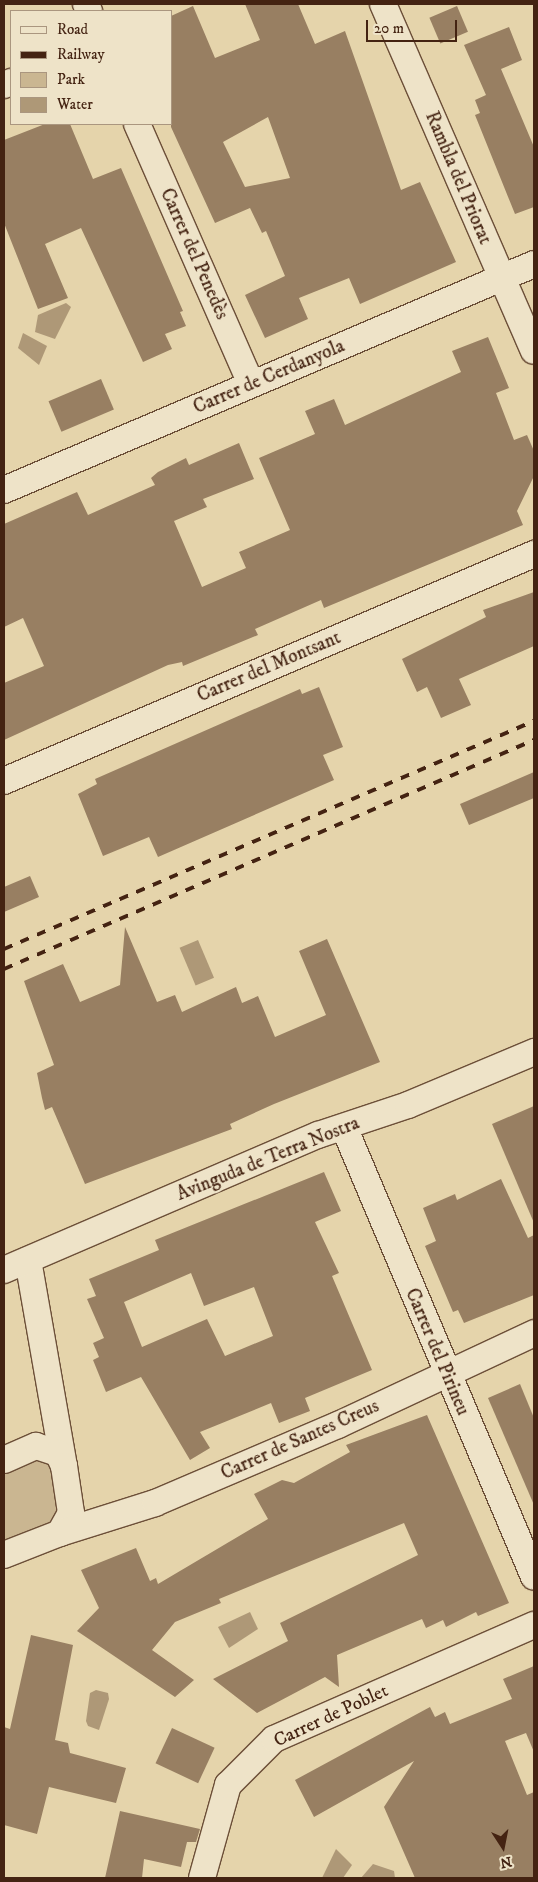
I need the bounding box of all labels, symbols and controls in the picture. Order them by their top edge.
legend [10,10,172,125]
scale bar [368,10,459,42]
text: 20 m [374,19,404,38]
text: Road [57,20,88,39]
text: Railway [57,45,105,64]
text: Park [57,70,85,89]
text: Water [57,95,93,114]
street label: Rambla del Priorat [420,108,496,248]
street label: Carrer del Penedès [155,185,233,323]
street label: Carrer de Cerdanyola [190,335,348,419]
street label: Carrer del Montsant [194,627,344,707]
street label: Avinguda de Terra Nostra [173,1112,363,1206]
street label: Carrer del Pirineu [400,1285,474,1419]
street label: Carrer de Santes Creus [217,1395,383,1485]
street label: Carrer de Poblet [270,1680,392,1752]
north arrow [478,1822,528,1872]
text: N [499,1852,513,1872]

